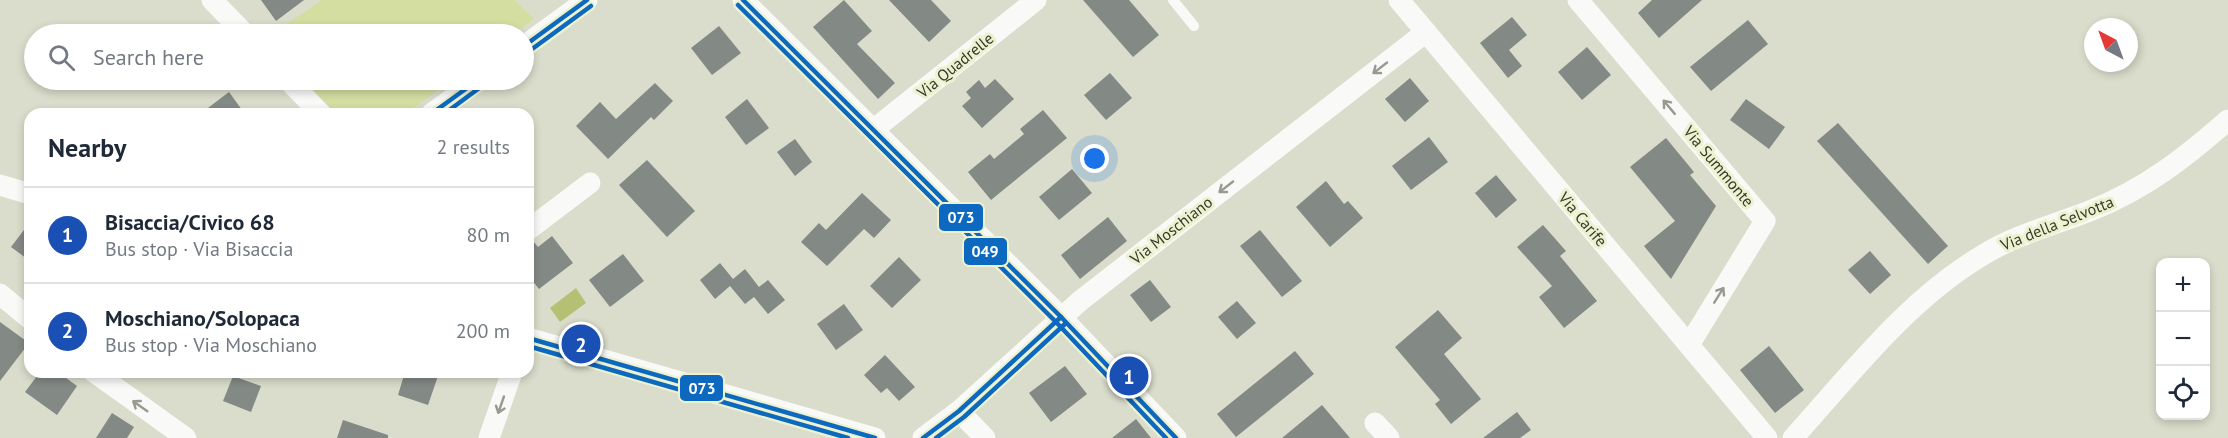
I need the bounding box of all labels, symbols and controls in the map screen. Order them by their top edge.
north arrow [2084,18,2138,72]
search box [24,24,534,90]
street label: Via Quadrelle [912,28,997,103]
icon: search [45,41,78,74]
text: Search here [93,43,204,71]
one-way arrow [1372,61,1388,74]
one-way arrow [1662,100,1676,115]
street label: Via Summonte [1679,121,1759,211]
text: Nearby [48,131,126,164]
text: 2 results [437,134,510,160]
your location [1080,144,1109,173]
one-way arrow [1218,181,1234,194]
street label: Via Carife [1554,187,1612,250]
street label: Via della Selvotta [1997,191,2116,255]
street label: Via Moschiano [1125,192,1216,269]
line badge: 073 [938,203,984,232]
text: 073 [947,207,975,227]
text: Bisaccia/Civico 68 [105,208,275,236]
text: 1 [62,222,73,248]
text: 80 m [467,222,510,248]
text: Bus stop · Via Bisaccia [105,236,293,262]
line badge: 049 [963,237,1008,266]
text: 049 [971,241,999,261]
map controls [2156,258,2210,420]
button: + [2156,258,2210,312]
one-way arrow [1713,287,1726,304]
text: Moschiano/Solopaca [105,304,300,332]
button: − [2156,312,2210,366]
text: 2 [62,318,73,344]
text: 200 m [456,318,510,344]
pin: 2 [562,322,600,366]
text: Bus stop · Via Moschiano [105,332,317,358]
pin: 1 [1110,354,1148,398]
button: locate [2156,366,2210,420]
line badge: 073 [679,374,724,402]
text: 073 [688,378,716,398]
one-way arrow [494,395,505,414]
one-way arrow [132,400,148,412]

